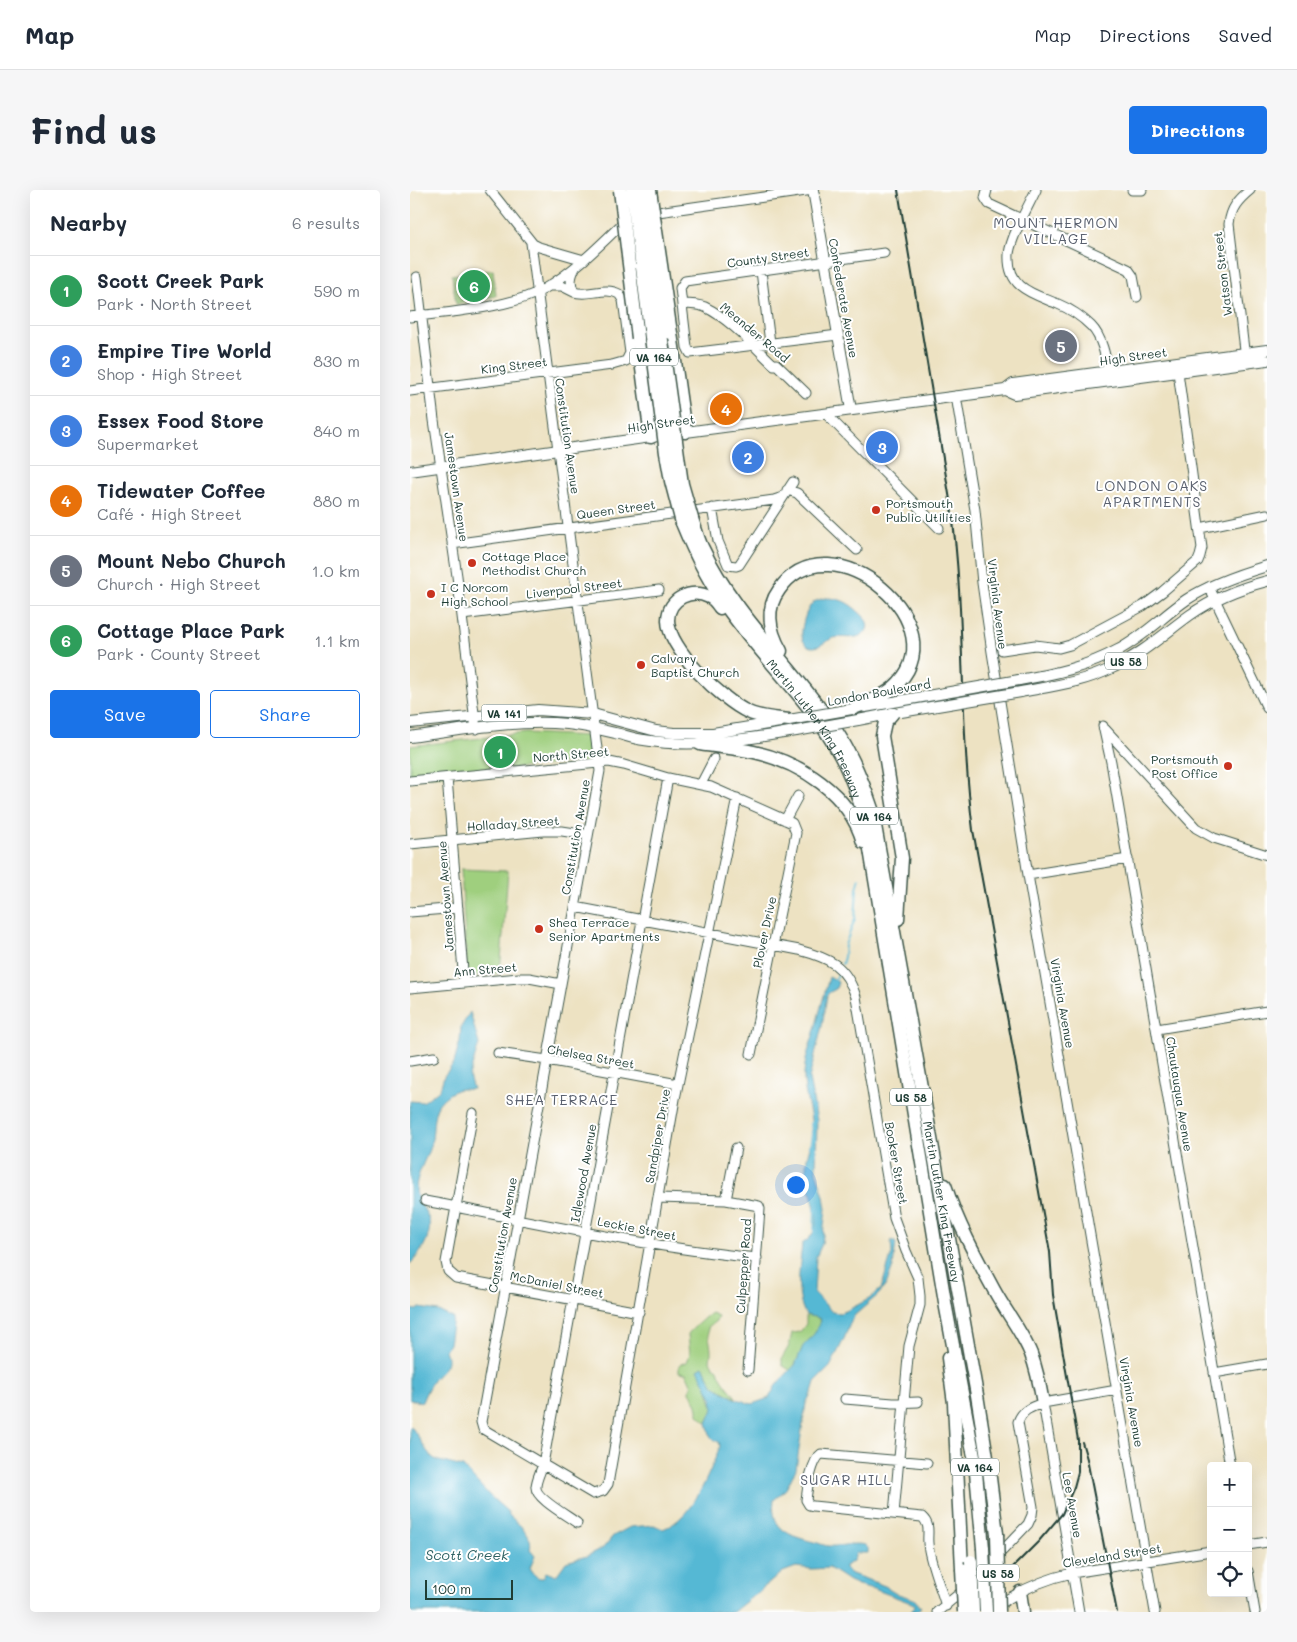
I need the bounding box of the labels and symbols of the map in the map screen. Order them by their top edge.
district label: MOUNT HERMON VILLAGE [993,213,1119,248]
street label: Watson Street [1209,231,1235,317]
street label: Confederate Avenue [826,237,862,359]
street label: County Street [726,243,810,271]
pin: 6 [458,267,490,305]
street label: Meander Road [717,298,793,366]
pin: 5 [1045,327,1077,365]
street label: High Street [1098,343,1168,369]
road number: VA 164 [630,348,678,366]
street label: King Street [480,353,548,377]
street label: Constitution Avenue [552,377,584,495]
pin: 4 [710,390,742,428]
street label: High Street [626,410,696,436]
pin: 3 [866,428,898,466]
street label: Jamestown Avenue [441,431,473,543]
pin: 2 [732,438,764,476]
district label: LONDON OAKS APARTMENTS [1096,476,1208,511]
place label: Portsmouth Public Utilities [886,495,971,525]
street label: Queen Street [576,496,656,522]
marker: Portsmouth Public Utilities [870,504,882,516]
place label: Cottage Place Methodist Church [482,548,586,578]
marker: Cottage Place Methodist Church [466,557,478,569]
street label: Virginia Avenue [985,558,1011,650]
street label: Liverpool Street [525,574,623,602]
place label: I C Norcom High School [441,579,509,609]
marker: I C Norcom High School [425,588,437,600]
place label: Calvary Baptist Church [651,650,739,680]
road number: US 58 [1105,652,1147,670]
street label: Martin Luther King Freeway [763,655,865,800]
marker: Calvary Baptist Church [635,659,647,671]
street label: London Boulevard [826,675,932,709]
road number: VA 141 [482,704,526,722]
pin: 1 [484,733,516,771]
street label: North Street [532,743,610,765]
place label: Portsmouth Post Office [1151,751,1218,781]
marker: Portsmouth Post Office [1222,760,1234,772]
street label: Constitution Avenue [557,778,593,896]
road number: VA 164 [850,808,898,824]
street label: Holladay Street [466,812,560,834]
street label: Jamestown Avenue [433,840,457,952]
street label: Plover Drive [749,895,779,969]
place label: Shea Terrace Senior Apartments [549,914,660,944]
marker: Shea Terrace Senior Apartments [533,923,545,935]
street label: Virginia Avenue [1047,957,1079,1049]
street label: Ann Street [453,958,517,980]
street label: Chautauqua Avenue [1163,1036,1197,1152]
street label: Chelsea Street [546,1040,636,1072]
street label: Sandpiper Drive [641,1087,673,1185]
road number: US 58 [890,1089,932,1106]
district label: SHEA TERRACE [506,1090,618,1109]
street label: Booker Street [882,1120,912,1206]
street label: Martin Luther King Freeway [920,1120,965,1284]
street label: Idlewood Avenue [566,1122,600,1224]
your location [783,1172,809,1198]
street label: Constitution Avenue [484,1176,520,1294]
street label: Leckie Street [596,1212,678,1244]
street label: Culpepper Road [732,1218,754,1314]
street label: McDaniel Street [509,1267,605,1301]
street label: Virginia Avenue [1116,1356,1148,1448]
road number: VA 164 [951,1458,999,1476]
district label: SUGAR HILL [800,1470,892,1489]
street label: Lee Avenue [1059,1471,1087,1539]
street label: Cleveland Street [1062,1539,1162,1571]
water label: Scott Creek [425,1545,509,1564]
road number: US 58 [977,1565,1019,1582]
scale bar [425,1577,512,1600]

